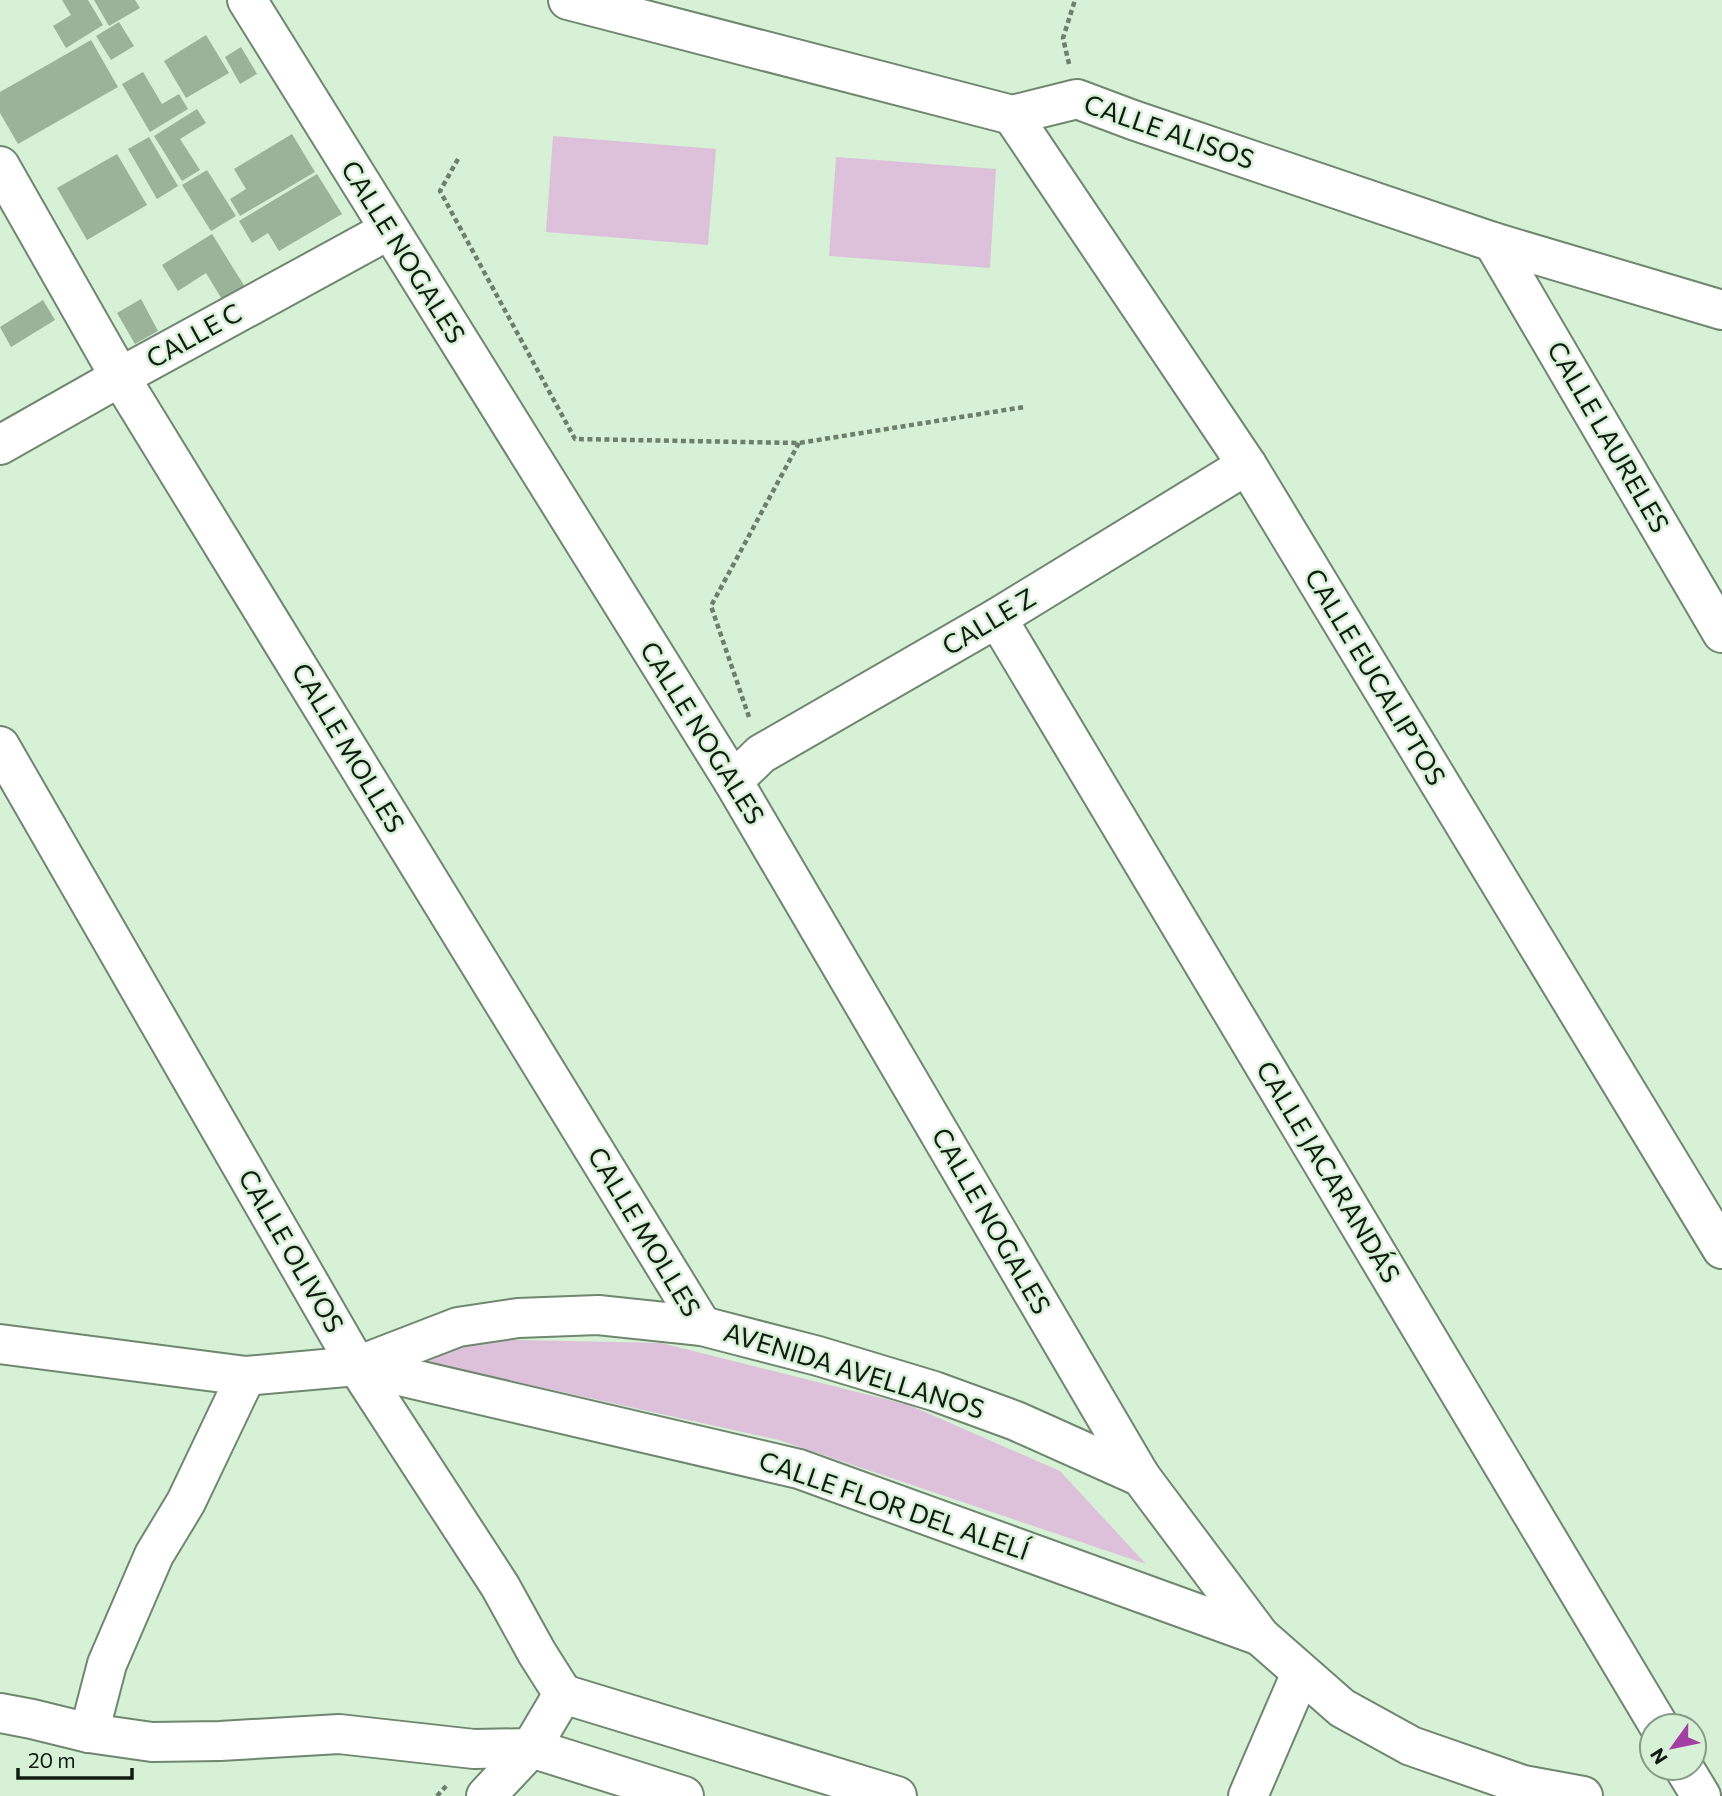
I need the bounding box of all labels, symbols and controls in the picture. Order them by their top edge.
street label: CALLE ALISOS [1080,87,1259,174]
street label: CALLE NOGALES [336,154,473,348]
street label: CALLE C [140,296,246,373]
street label: CALLE LAURELES [1542,335,1677,537]
street label: CALLE EUCALIPTOS [1299,562,1453,790]
street label: CALLE Z [936,581,1041,661]
street label: CALLE NOGALES [635,635,772,829]
street label: CALLE MOLLES [287,657,412,838]
street label: CALLE JACARANDÁS [1251,1055,1408,1288]
street label: CALLE NOGALES [927,1122,1058,1319]
street label: CALLE MOLLES [583,1141,708,1322]
street label: CALLE OLIVOS [233,1163,351,1337]
street label: AVENIDA AVELLANOS [721,1315,988,1424]
street label: CALLE FLOR DEL ALELÍ [755,1444,1034,1566]
north arrow [1638,1712,1708,1782]
scale bar [18,1736,131,1780]
text: N [1645,1744,1672,1769]
text: 20 m [28,1747,76,1772]

